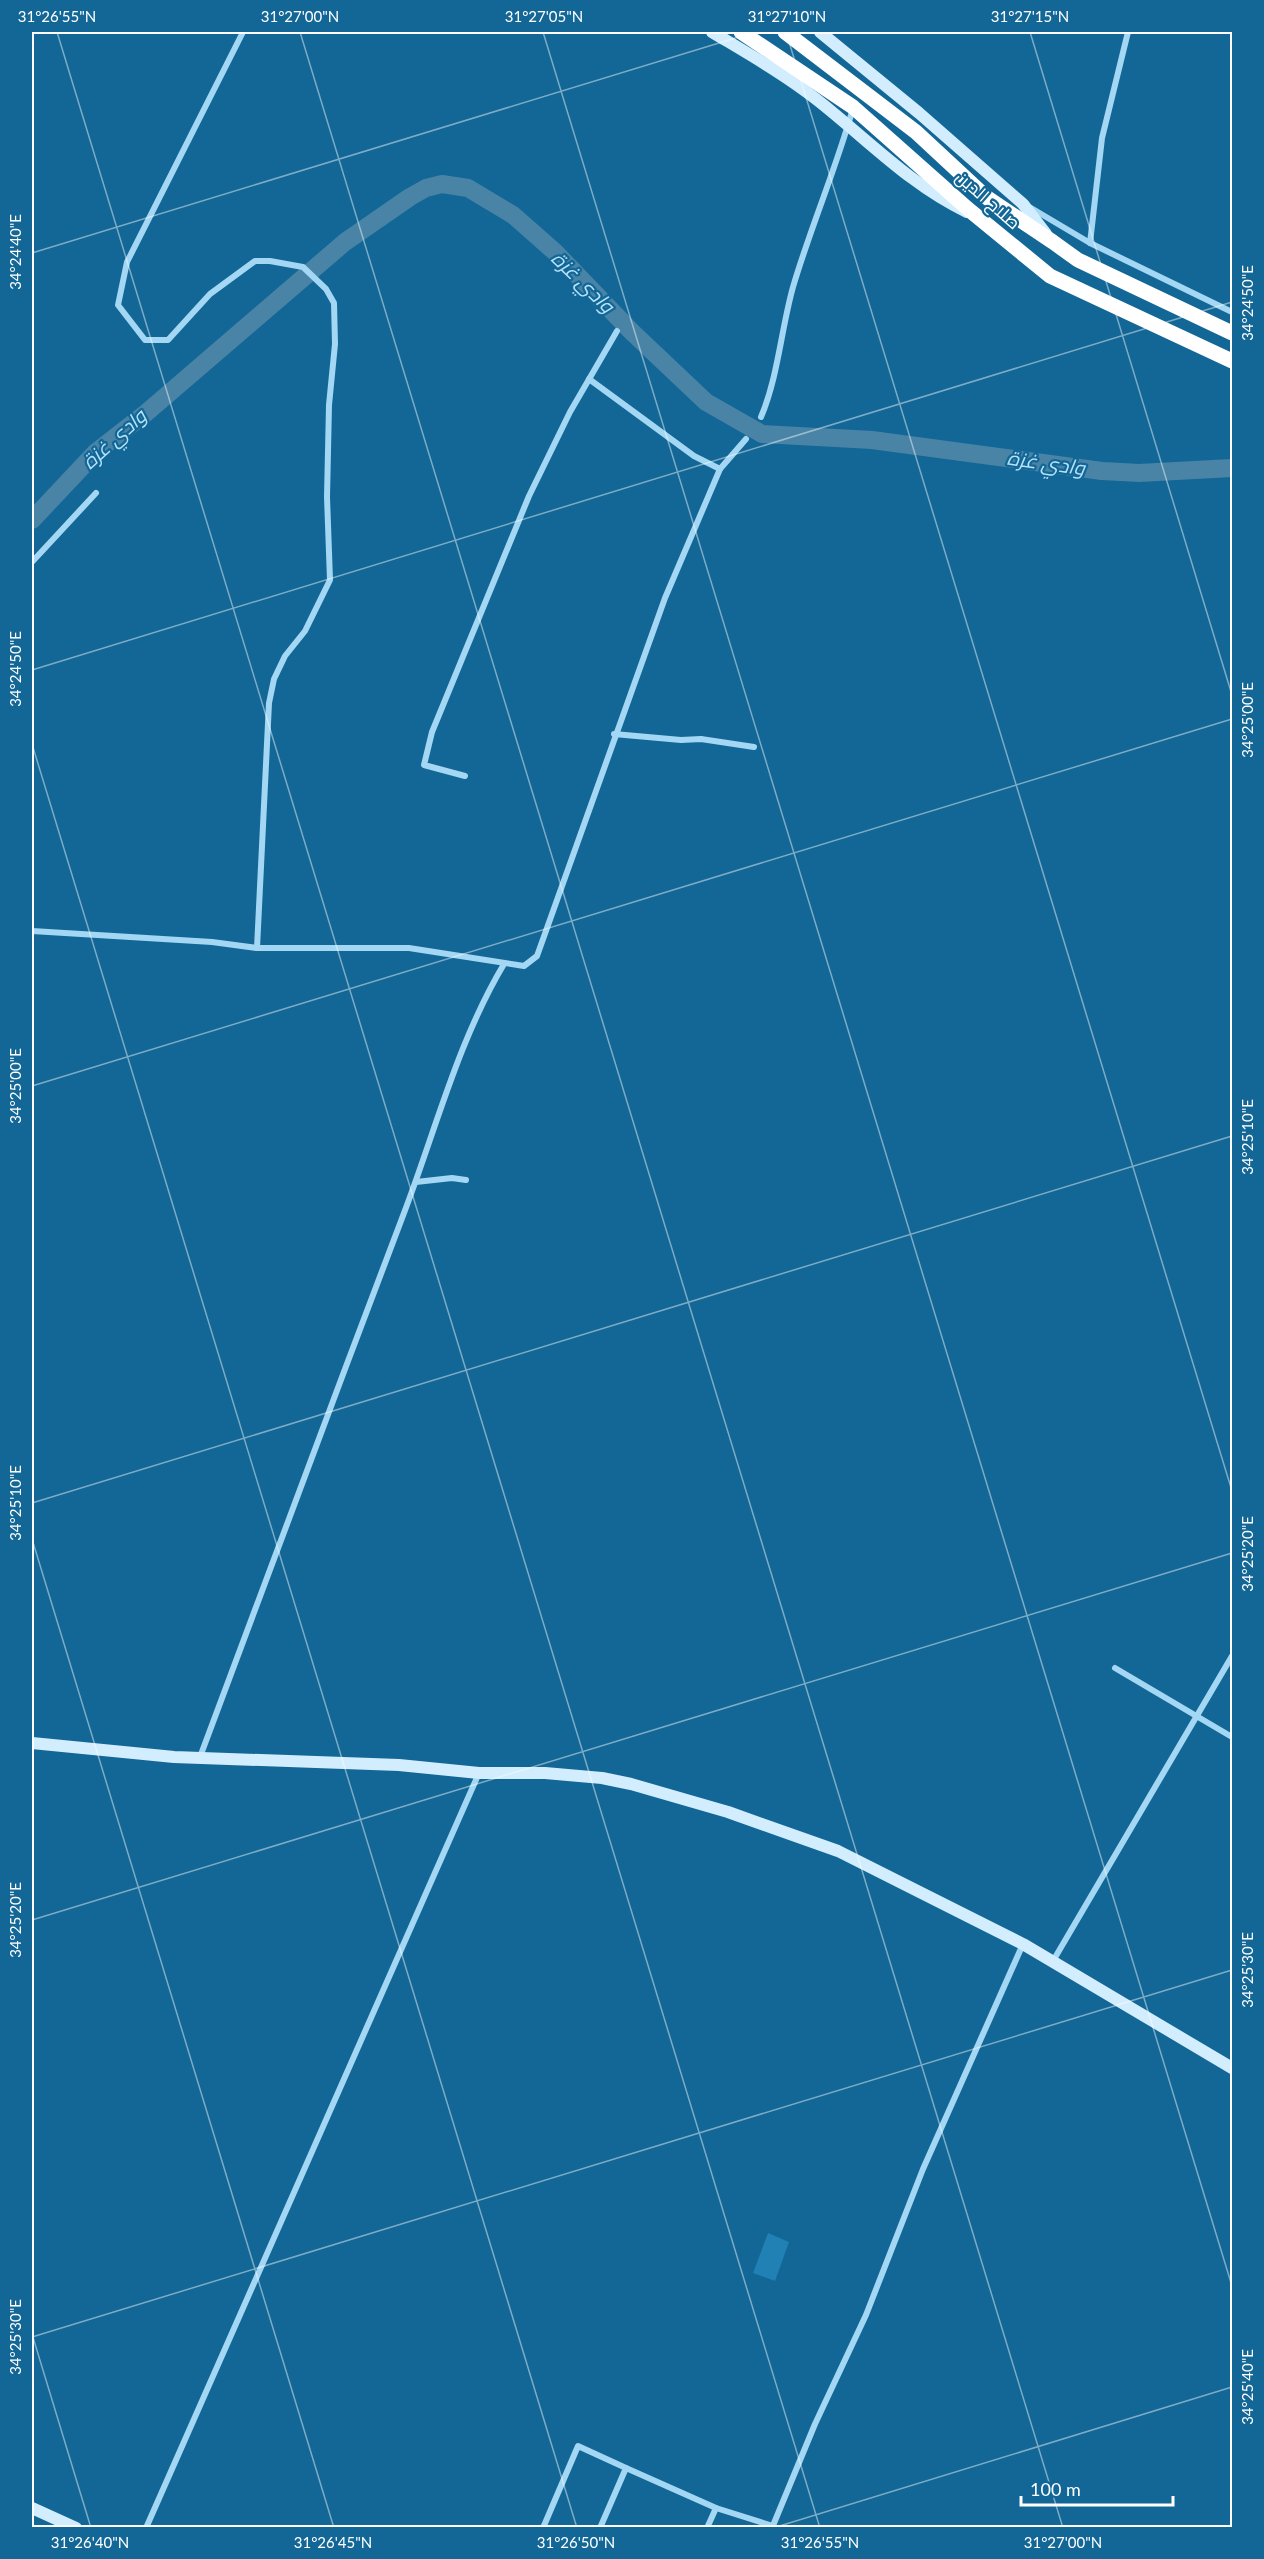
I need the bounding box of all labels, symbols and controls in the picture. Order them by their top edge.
text: 31°26'55"N [18,7,96,25]
text: 31°27'00"N [261,7,339,25]
text: 31°27'05"N [505,7,583,25]
text: 31°27'10"N [748,7,826,25]
text: 31°27'15"N [991,7,1069,25]
street label: صلاح الدين [950,165,1026,235]
text: 34°24'40"E [6,214,24,290]
water label: وادي غزة [544,246,621,321]
text: 34°24'50"E [1238,265,1256,341]
water label: وادي غزة [76,402,155,477]
water label: وادي غزة [1005,445,1088,484]
text: 34°24'50"E [6,631,24,707]
text: 34°25'00"E [1238,682,1256,758]
text: 34°25'00"E [6,1048,24,1124]
text: 34°25'10"E [1238,1099,1256,1175]
text: 34°25'10"E [6,1465,24,1541]
text: 34°25'20"E [1238,1516,1256,1592]
text: 34°25'20"E [6,1882,24,1958]
text: 34°25'30"E [1238,1932,1256,2008]
text: 34°25'30"E [6,2299,24,2375]
text: 34°25'40"E [1238,2349,1256,2425]
scale bar [1021,2469,1172,2507]
text: 100 m [1030,2478,1081,2500]
text: 31°26'40"N [51,2533,129,2551]
text: 31°26'45"N [294,2533,372,2551]
text: 31°26'50"N [537,2533,615,2551]
text: 31°26'55"N [781,2533,859,2551]
text: 31°27'00"N [1024,2533,1102,2551]

